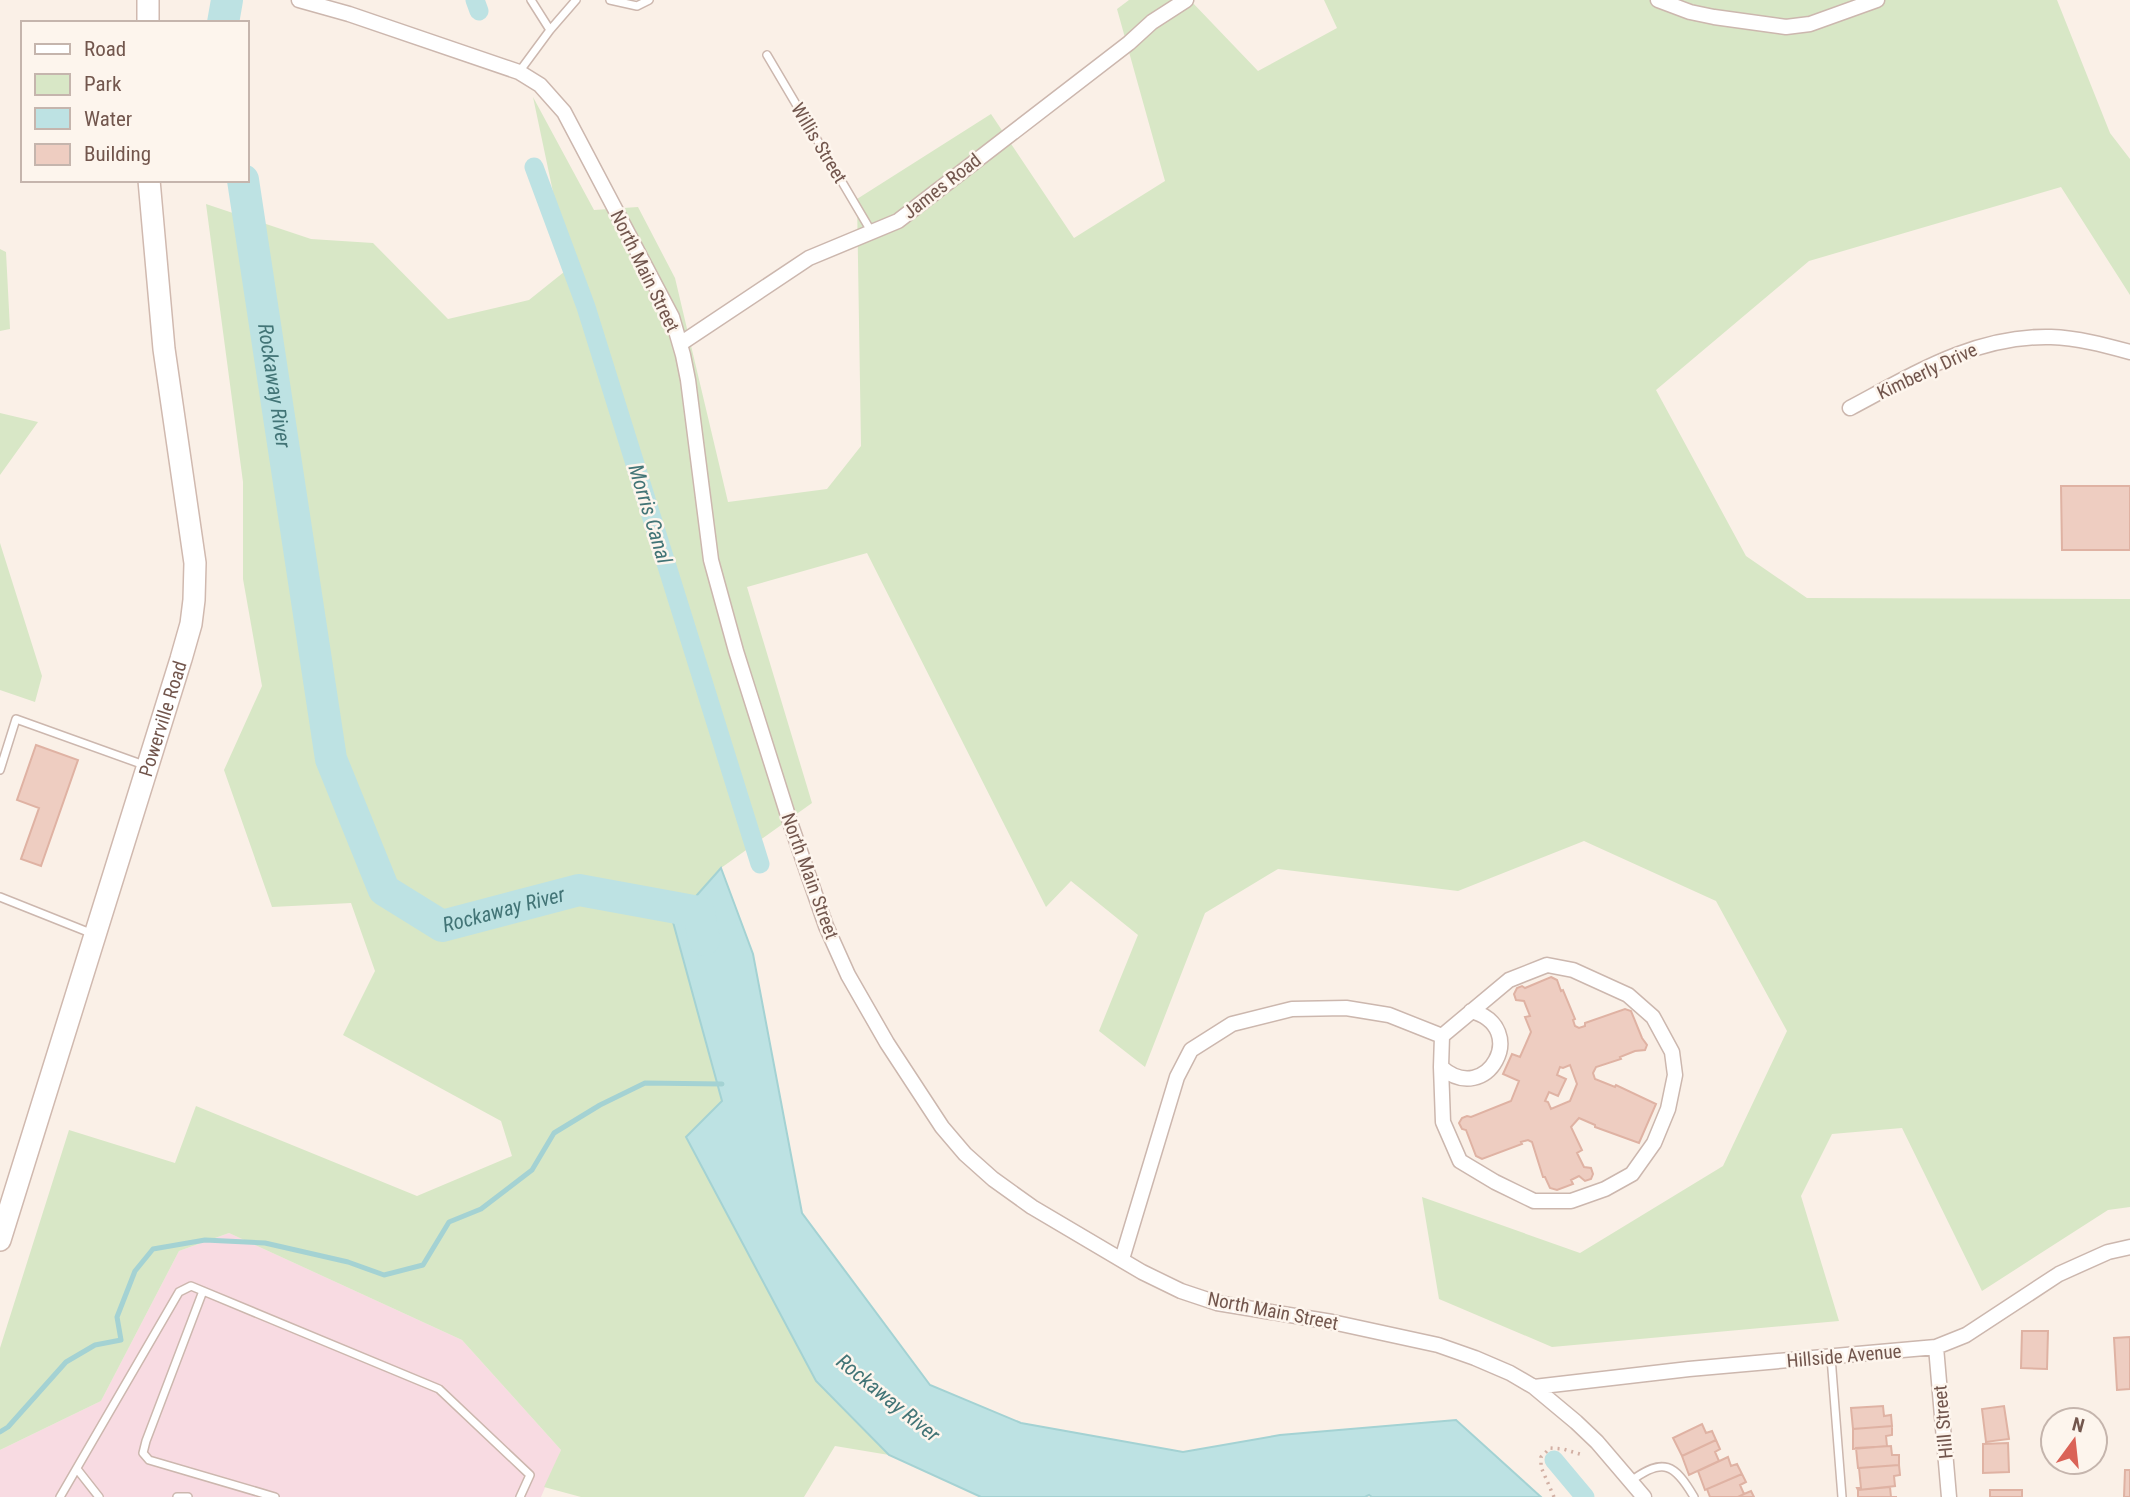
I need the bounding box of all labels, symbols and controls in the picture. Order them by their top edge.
legend [21,21,248,182]
text: Road [84,37,126,61]
text: Park [84,72,122,96]
street label: Willis Street [786,99,852,187]
text: Water [84,107,132,131]
text: Building [84,142,151,166]
street label: James Road [898,148,986,224]
street label: North Main Street [606,206,684,336]
water label: Rockaway River [253,322,296,450]
street label: Kimberly Drive [1873,338,1981,404]
water label: Morris Canal [624,462,677,567]
street label: Powerville Road [134,658,191,779]
street label: North Main Street [777,810,843,942]
water label: Rockaway River [440,882,568,937]
street label: North Main Street [1206,1287,1340,1335]
street label: Hillside Avenue [1786,1340,1903,1372]
water label: Rockaway River [832,1349,945,1447]
street label: Hill Street [1928,1384,1958,1460]
north arrow [2039,1406,2109,1476]
text: N [2070,1412,2087,1438]

